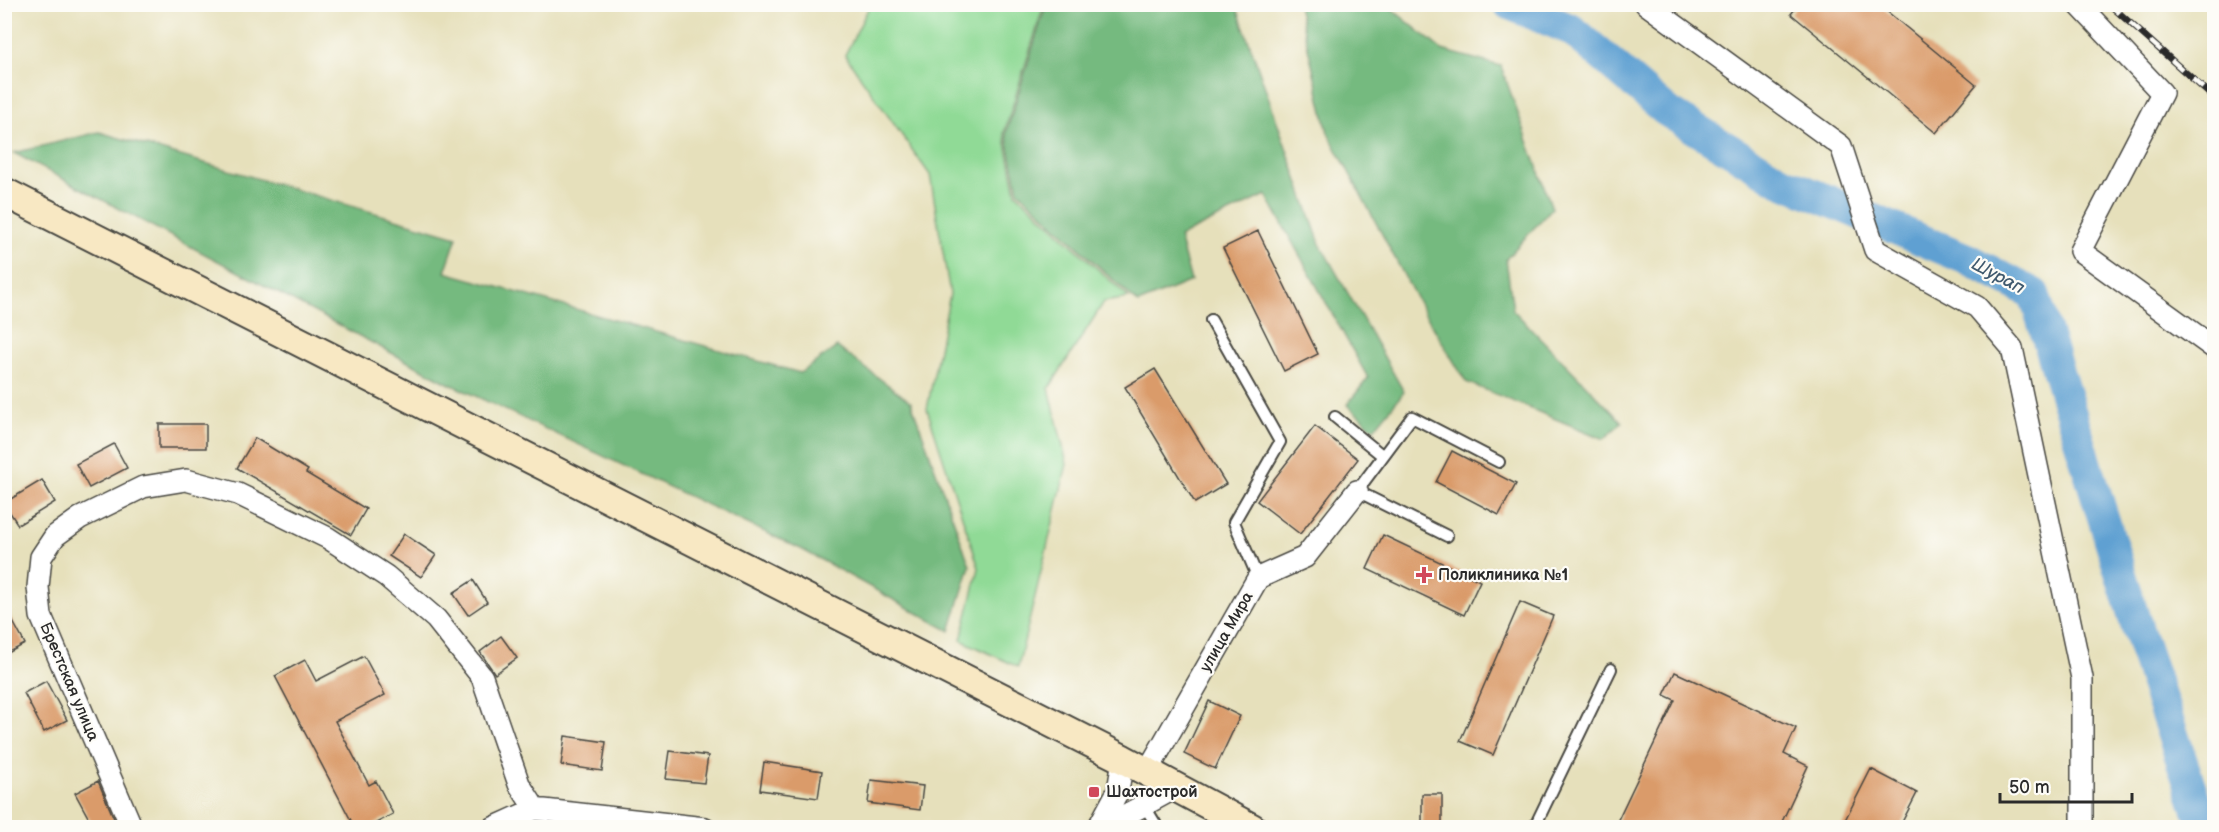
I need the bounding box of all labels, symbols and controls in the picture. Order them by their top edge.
water label: Шурап [1968,253,2029,299]
marker: Поликлиника №1 [1415,566,1433,584]
place label: Поликлиника №1 [1438,566,1568,585]
street label: улица Мира [1196,588,1258,675]
street label: Брестская улица [35,620,103,745]
scale bar [2000,766,2132,804]
text: 50 m [2009,777,2050,798]
place label: Шахтострой [1106,783,1198,802]
marker: Шахтострой [1087,785,1101,799]

